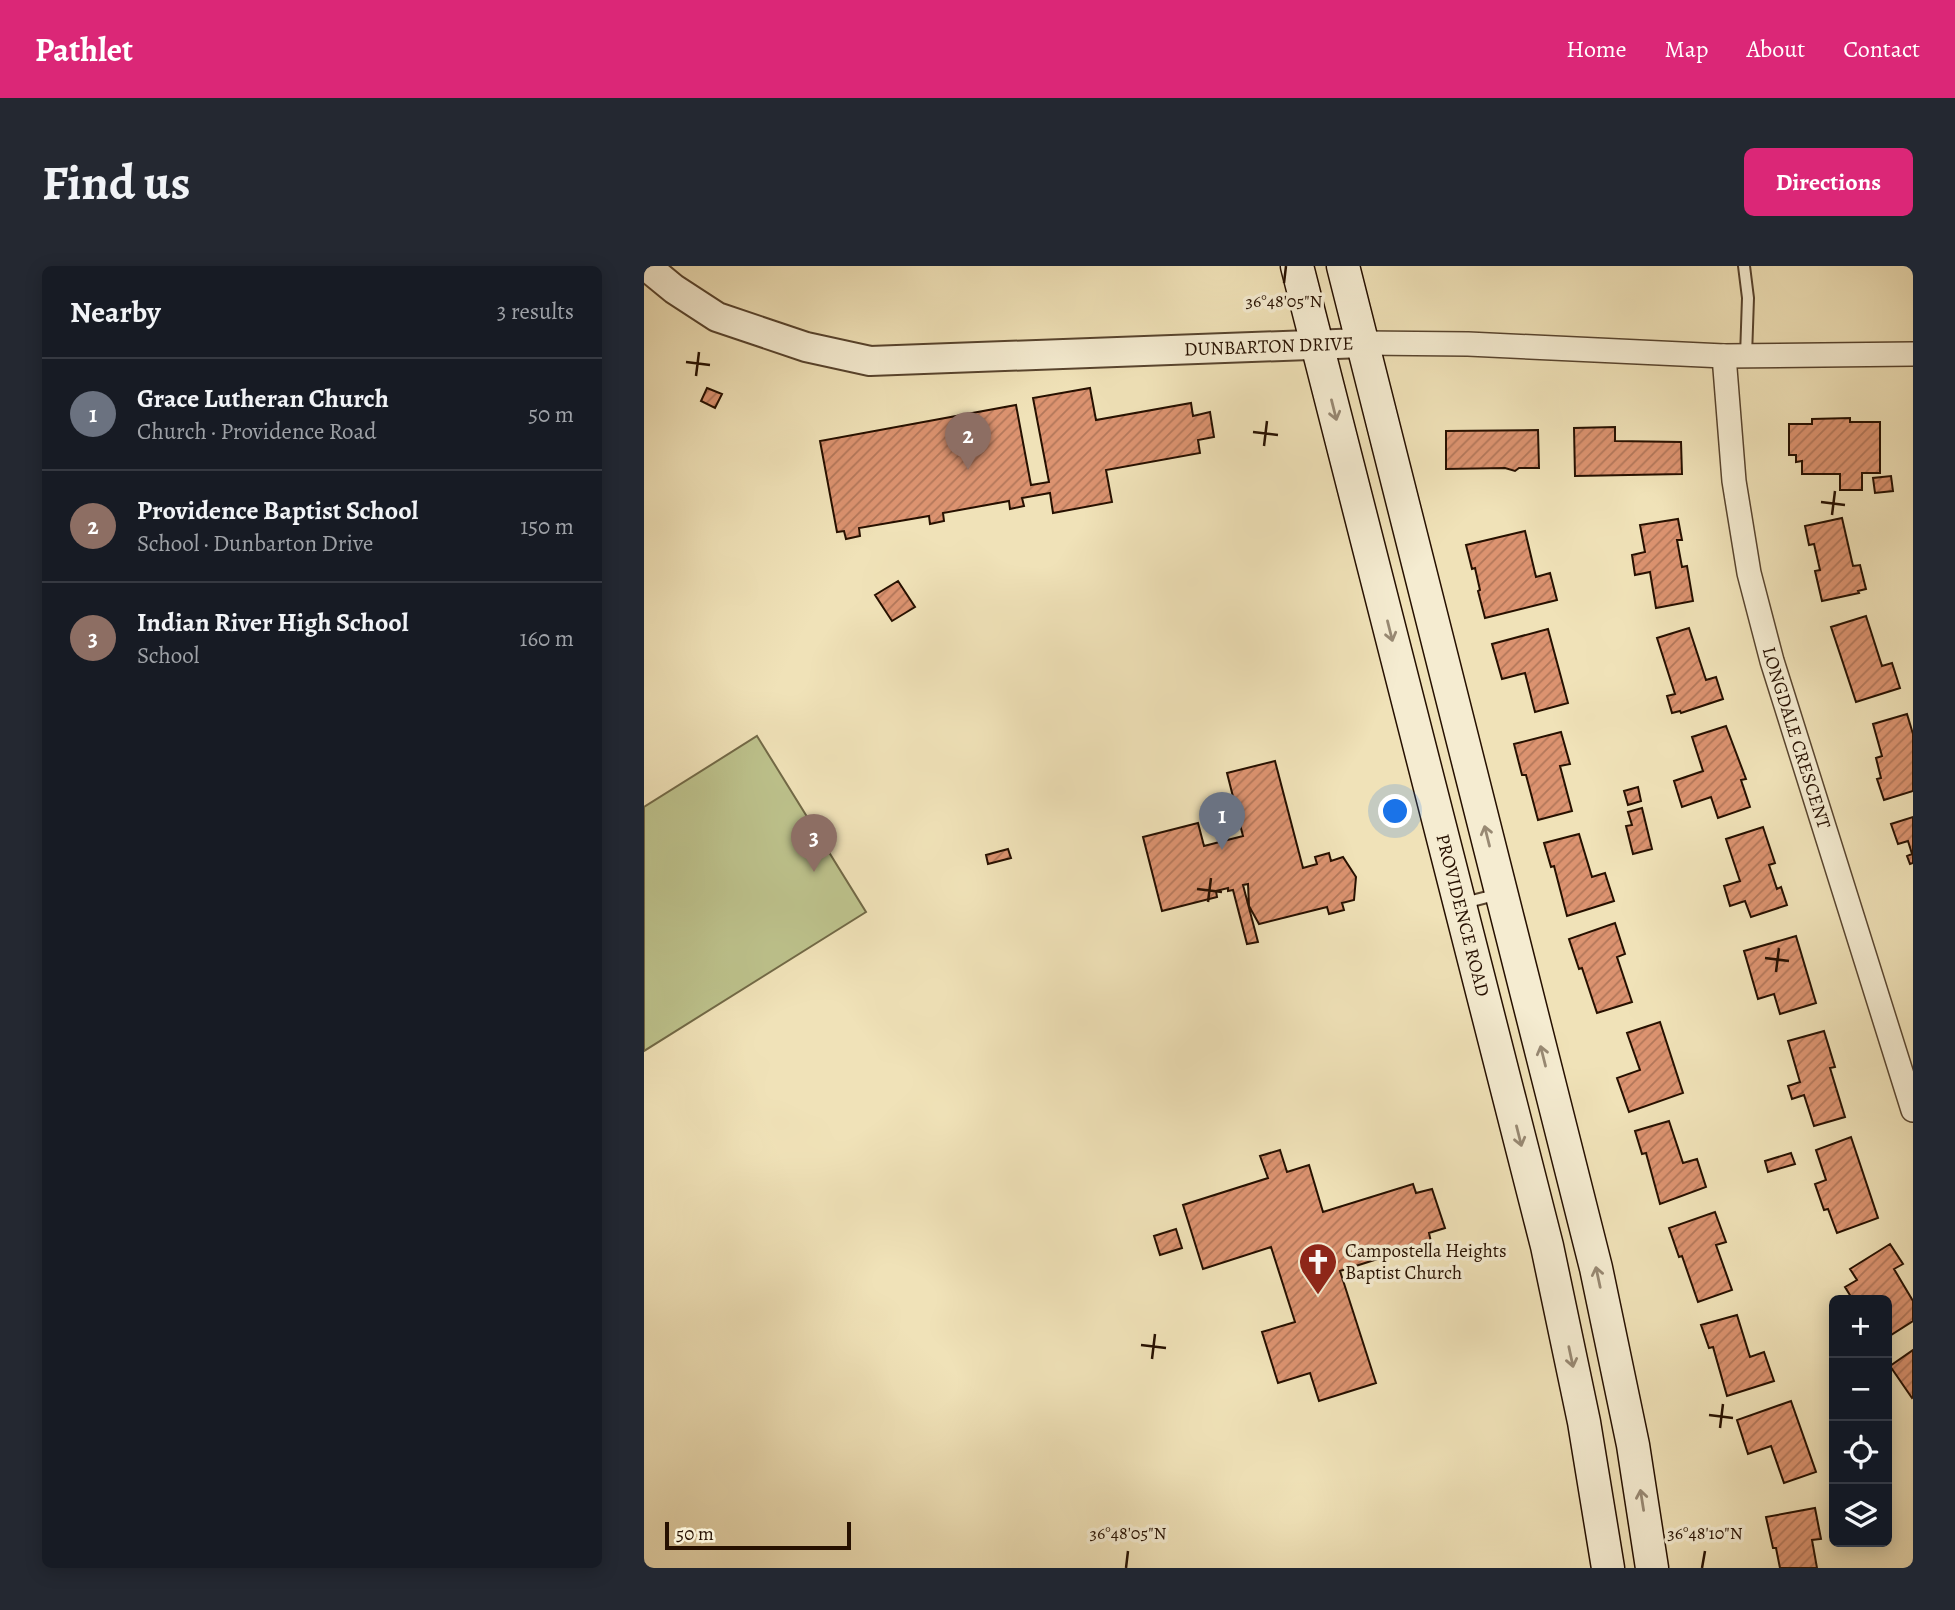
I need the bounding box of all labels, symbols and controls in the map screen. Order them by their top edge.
text: Pathlet [35,27,133,72]
text: Home [1566,33,1627,65]
text: Map [1665,33,1709,65]
text: About [1747,33,1805,65]
text: Contact [1843,33,1920,65]
button: Directions [1744,148,1913,216]
text: Find us [42,149,190,216]
text: 36°48'05"N [1246,289,1323,313]
text: Nearby [70,292,161,332]
text: 3 results [497,296,574,327]
street label: DUNBARTON DRIVE [1184,330,1354,363]
text: Grace Lutheran Church [137,381,389,416]
one-way arrow [1328,398,1341,421]
text: 1 [89,399,97,430]
text: 50 m [528,399,574,430]
pin: 2 [945,412,991,470]
text: Church · Providence Road [137,416,377,447]
text: Providence Baptist School [137,493,418,528]
text: 2 [87,511,99,542]
text: 150 m [520,511,574,542]
text: School · Dunbarton Drive [137,528,373,559]
text: Indian River High School [137,605,409,640]
one-way arrow [1384,619,1397,642]
text: 3 [88,623,98,654]
text: 160 m [520,623,574,654]
text: School [137,640,199,671]
street label: LONGDALE CRESCENT [1756,644,1837,833]
pin: 1 [1199,792,1245,850]
your location [1378,794,1412,828]
pin: 3 [791,814,837,872]
one-way arrow [1480,825,1493,848]
street label: PROVIDENCE ROAD [1429,831,1496,999]
one-way arrow [1536,1046,1549,1068]
one-way arrow [1513,1124,1526,1147]
place label: Campostella Heights Baptist Church [1345,1238,1507,1286]
church icon: Campostella Heights Baptist Church [1297,1241,1339,1296]
one-way arrow [1591,1266,1605,1289]
map controls [1829,1295,1892,1547]
button: + [1829,1295,1892,1358]
one-way arrow [1565,1345,1579,1368]
button: − [1829,1358,1892,1421]
button: locate [1829,1421,1892,1484]
button: layers [1829,1484,1892,1547]
one-way arrow [1635,1490,1648,1512]
scale bar [665,1519,850,1551]
text: 50 m [676,1521,714,1547]
text: 36°48'05"N [1090,1521,1167,1545]
text: 36°48'10"N [1667,1521,1743,1545]

